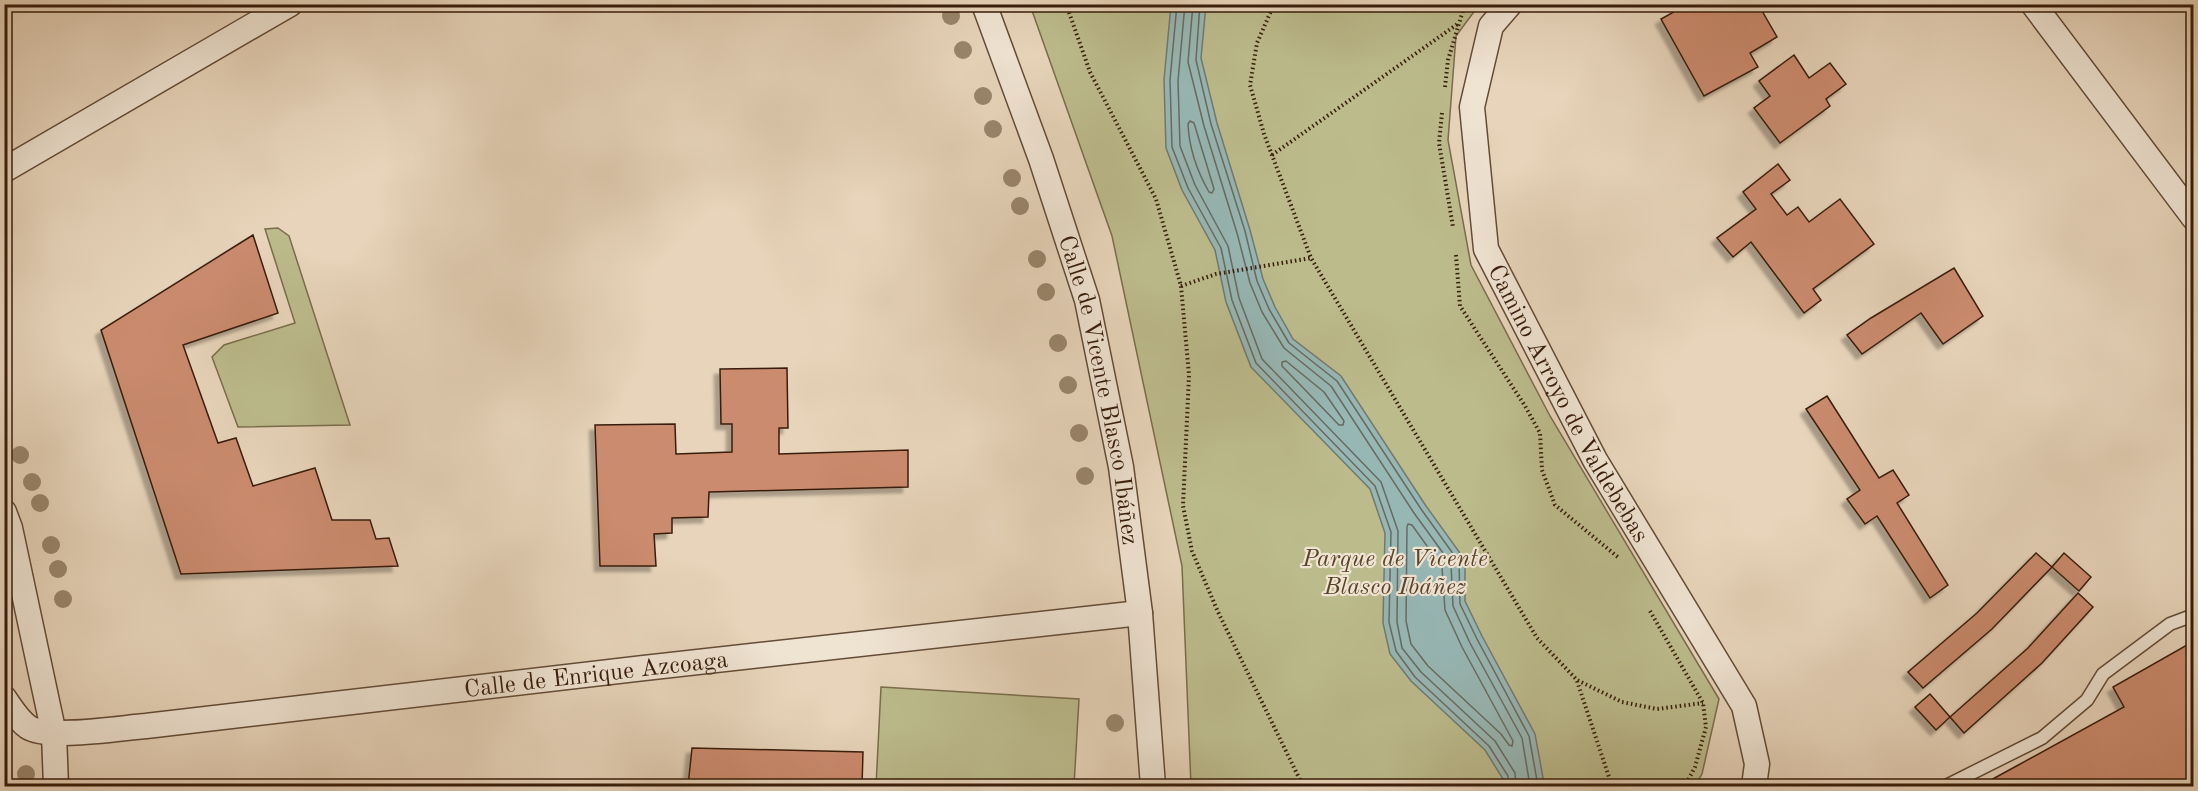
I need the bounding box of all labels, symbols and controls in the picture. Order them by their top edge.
street label: Calle de Vicente Blasco Ibáñez [1053,233,1141,546]
street label: Camino Arroyo de Valdebebas [1482,261,1652,547]
park label: Parque de Vicente Blasco Ibáñez [1301,548,1488,600]
street label: Calle de Enrique Azcoaga [463,649,730,703]

